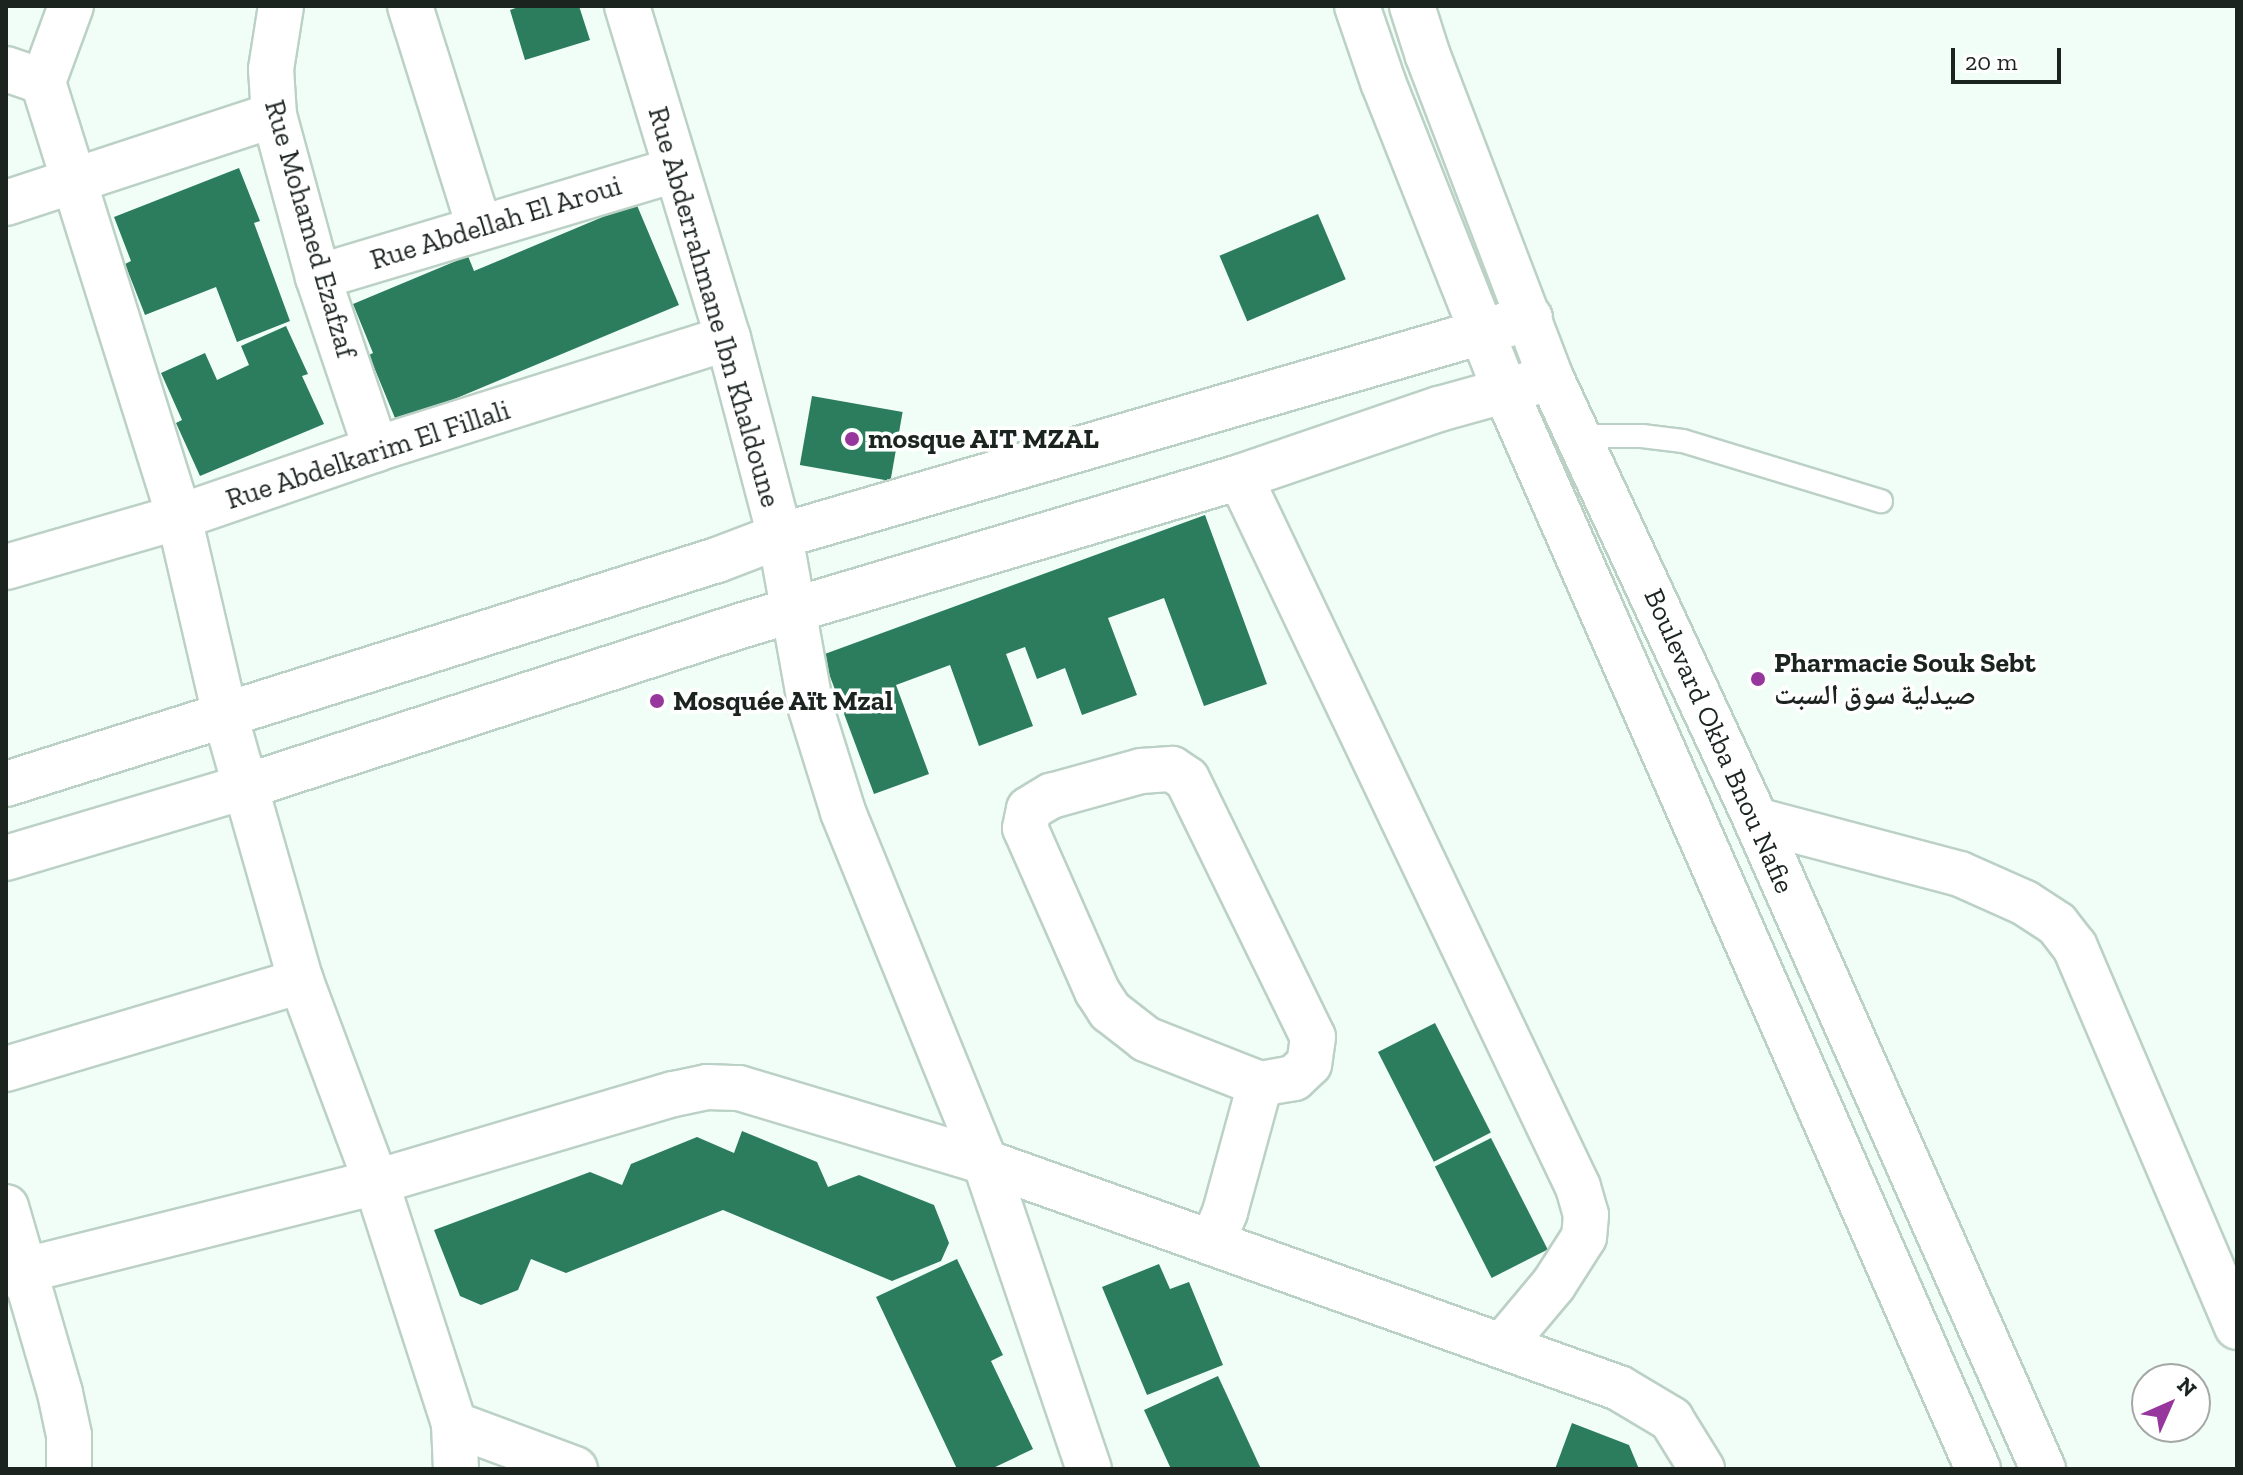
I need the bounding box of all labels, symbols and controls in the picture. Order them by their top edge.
scale bar [1955,32,2065,82]
text: 20 m [1965,47,2017,76]
street label: Rue Mohamed Ezafzaf [257,96,363,362]
street label: Rue Abderrahmane Ibn Khaldoune [641,103,787,511]
street label: Rue Abdellah El Aroui [365,169,627,277]
street label: Rue Abdelkarim El Fillali [221,393,515,517]
place label: mosque AIT MZAL [868,422,1100,456]
marker: mosque AIT MZAL [843,430,861,448]
street label: Boulevard Okba Bnou Nafie [1637,584,1801,898]
place label: Pharmacie Souk Sebt صيدلية سوق السبت [1774,646,2036,712]
marker: Pharmacie Souk Sebt صيدلية سوق السبت [1749,670,1767,688]
place label: Mosquée Aït Mzal [673,684,894,718]
marker: Mosquée Aït Mzal [648,692,666,710]
north arrow [2131,1363,2211,1443]
text: N [2171,1372,2202,1403]

